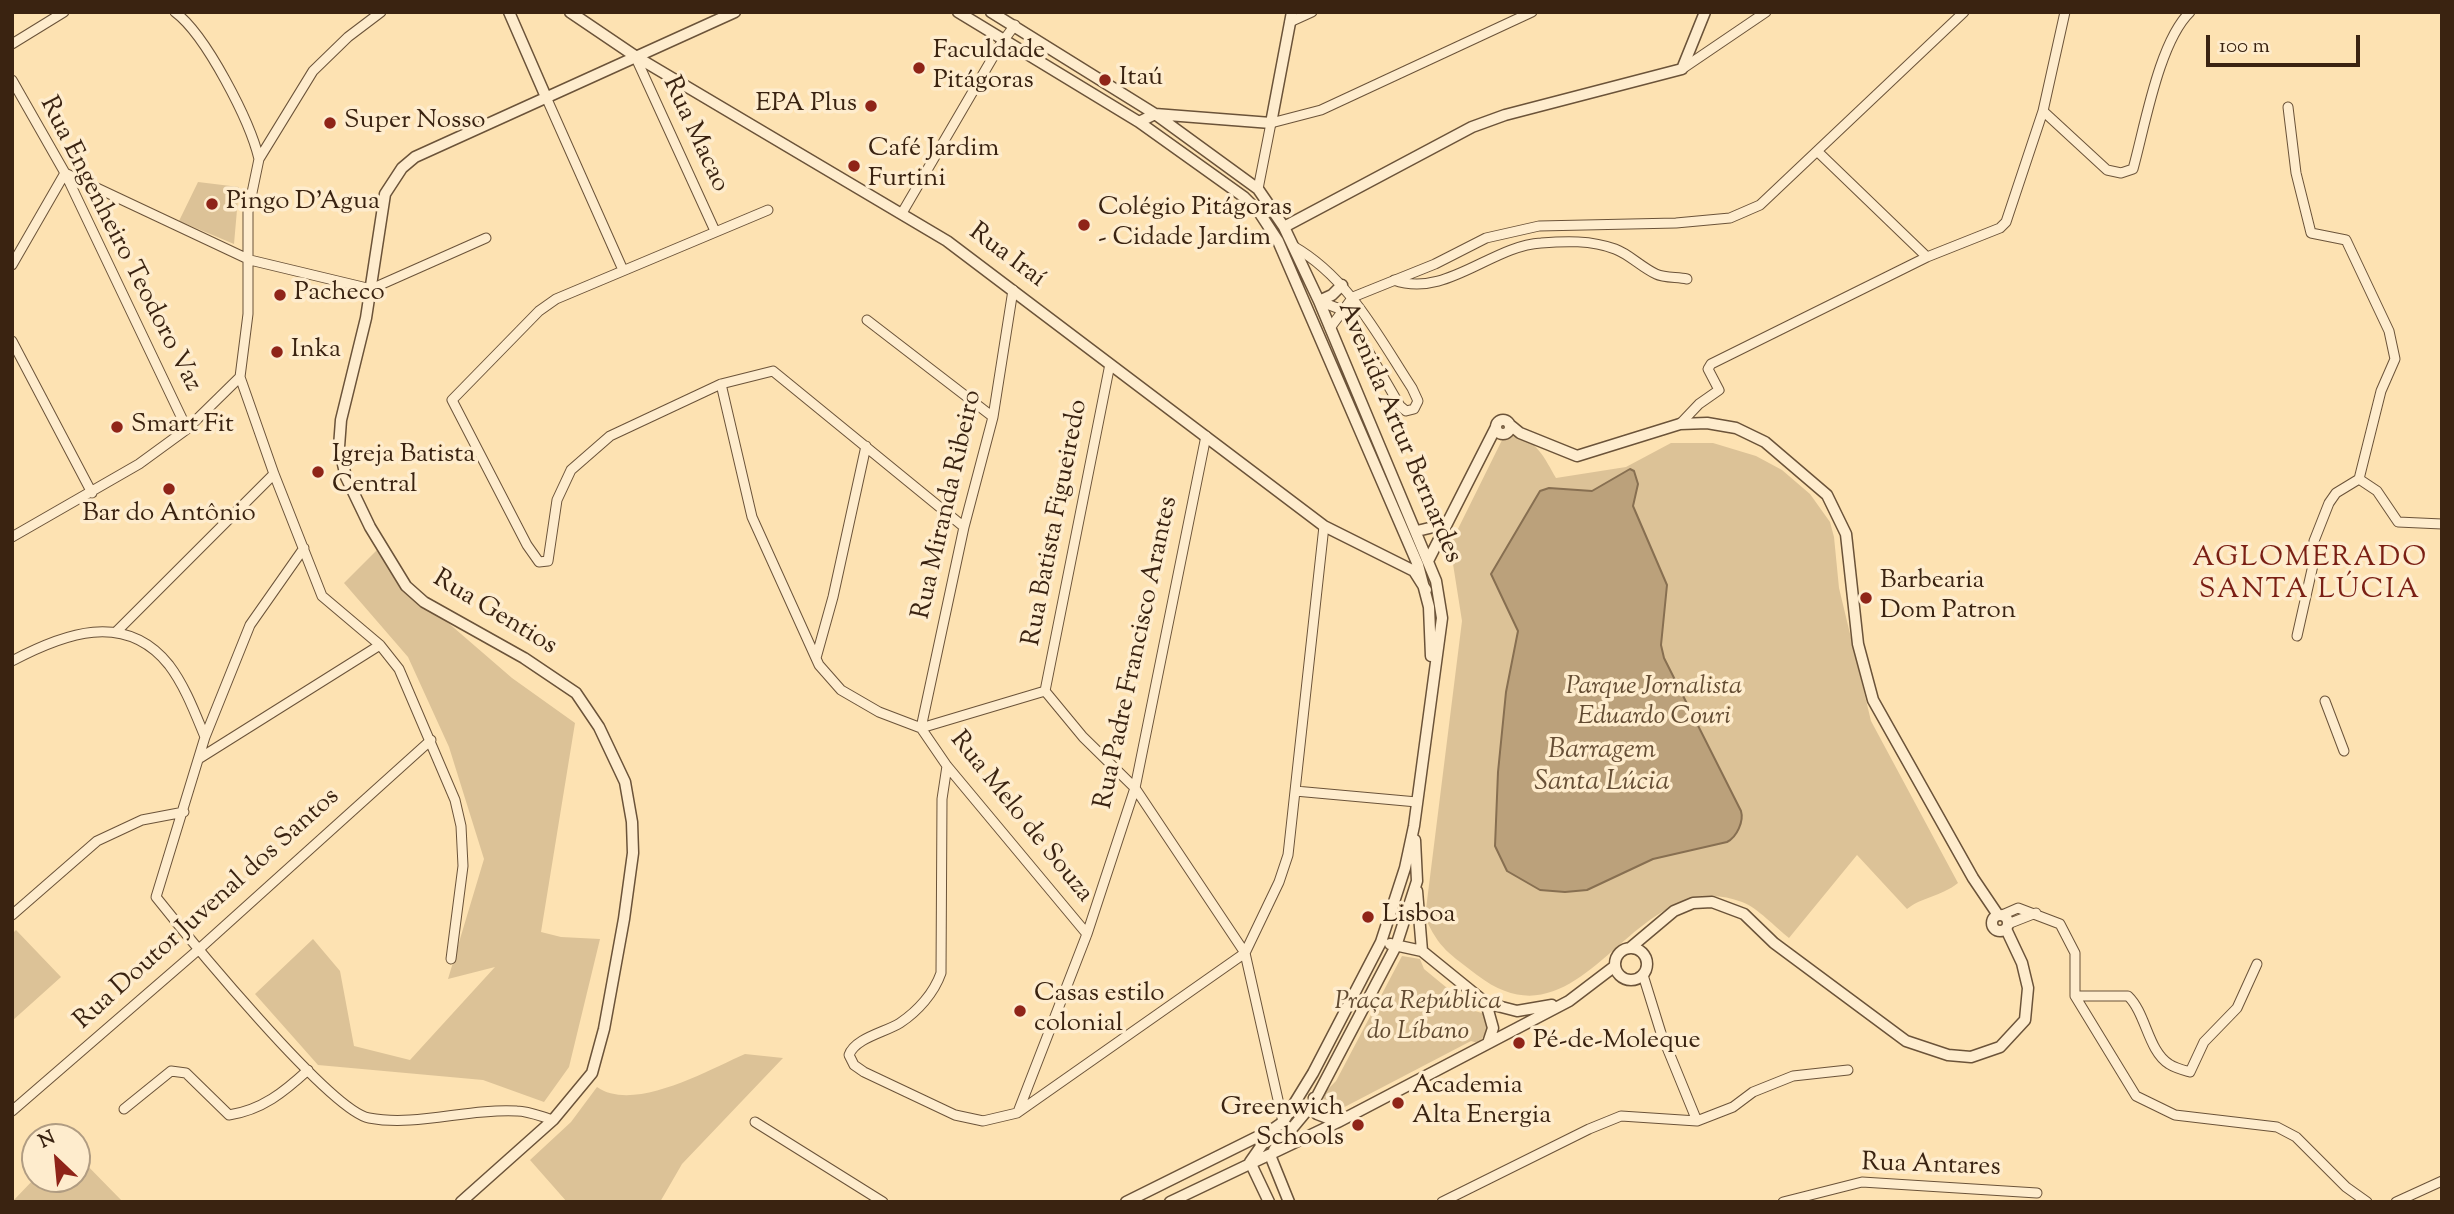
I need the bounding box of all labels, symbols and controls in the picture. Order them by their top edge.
scale bar [2209,21,2363,65]
text: 100 m [2219,32,2270,62]
place label: Faculdade Pitágoras [933,37,1045,98]
marker: Faculdade Pitágoras [911,60,927,76]
place label: Itaú [1119,64,1163,96]
street label: Rua Macao [654,72,734,198]
marker: Itaú [1097,72,1113,88]
place label: EPA Plus [756,90,857,122]
street label: Rua Engenheiro Teodoro Vaz [31,92,207,398]
marker: EPA Plus [863,98,879,114]
place label: Super Nosso [344,107,486,139]
marker: Super Nosso [322,115,338,131]
place label: Café Jardim Furtini [868,135,999,196]
marker: Café Jardim Furtini [846,158,862,174]
place label: Pingo D'Agua [226,188,380,220]
place label: Colégio Pitágoras - Cidade Jardim [1098,194,1292,256]
marker: Pingo D'Agua [204,196,220,212]
marker: Colégio Pitágoras - Cidade Jardim [1076,217,1092,233]
street label: Rua Iraí [961,218,1051,296]
place label: Pacheco [294,279,385,311]
marker: Pacheco [272,287,288,303]
street label: Avenida Artur Bernardes [1329,298,1467,568]
place label: Inka [291,336,341,368]
marker: Inka [269,344,285,360]
street label: Rua Miranda Ribeiro [907,388,991,622]
street label: Rua Batista Figueiredo [1018,397,1096,649]
place label: Smart Fit [131,411,234,443]
marker: Smart Fit [109,419,125,435]
place label: Igreja Batista Central [332,441,475,503]
marker: Igreja Batista Central [310,464,326,480]
marker: Bar do Antônio [161,481,177,497]
street label: Rua Padre Francisco Arantes [1090,494,1186,812]
place label: Bar do Antônio [82,500,256,532]
district label: AGLOMERADO SANTA LÚCIA [2193,543,2427,609]
street label: Rua Gentios [426,565,562,663]
place label: Barbearia Dom Patron [1880,567,2016,628]
marker: Barbearia Dom Patron [1858,590,1874,606]
park label: Parque Jornalista Eduardo Couri [1566,673,1742,734]
street label: Rua Melo de Souza [941,726,1099,910]
water label: Barragem Santa Lúcia [1534,735,1670,801]
street label: Rua Doutor Juvenal dos Santos [69,782,347,1038]
place label: Lisboa [1382,901,1455,933]
marker: Lisboa [1360,909,1376,925]
place label: Casas estilo colonial [1034,980,1164,1042]
park label: Praça República do Líbano [1335,988,1501,1050]
marker: Casas estilo colonial [1012,1003,1028,1019]
place label: Pé-de-Moleque [1533,1027,1701,1059]
marker: Pé-de-Moleque [1511,1035,1527,1051]
place label: Academia Alta Energia [1412,1072,1551,1134]
place label: Greenwich Schools [1221,1094,1344,1156]
marker: Academia Alta Energia [1390,1095,1406,1111]
marker: Greenwich Schools [1350,1117,1366,1133]
north arrow [21,1123,91,1193]
text: N [35,1125,60,1156]
street label: Rua Antares [1861,1149,2001,1185]

